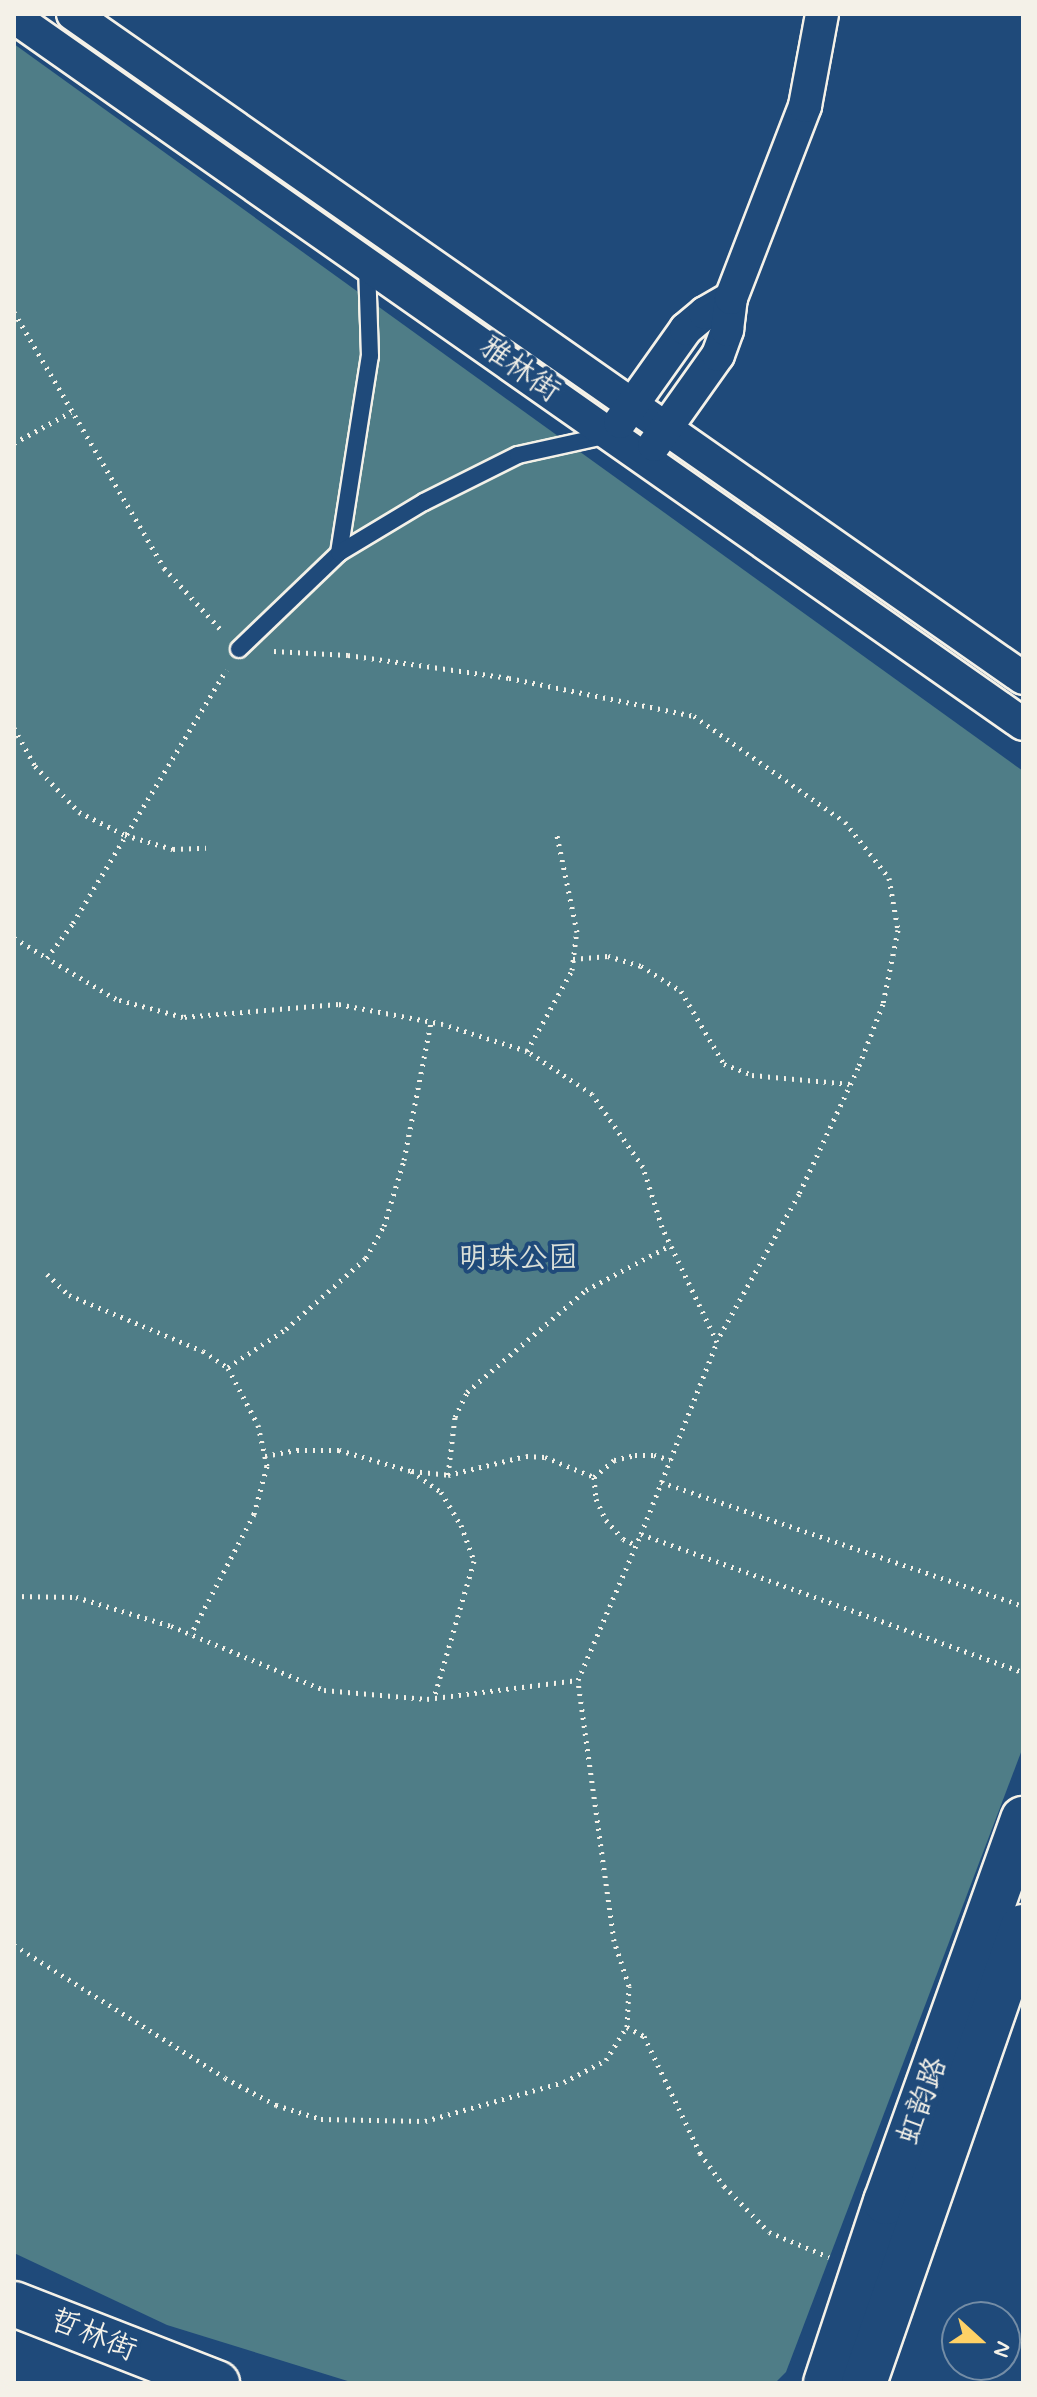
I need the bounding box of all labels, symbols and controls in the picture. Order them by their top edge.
street label: 雅林街 [472,329,566,411]
park label: 明珠公园 [458,1241,578,1277]
street label: 虹韵路 [891,2053,955,2149]
north arrow [941,2301,1021,2381]
street label: 哲林街 [45,2302,141,2370]
text: N [986,2337,1017,2361]

